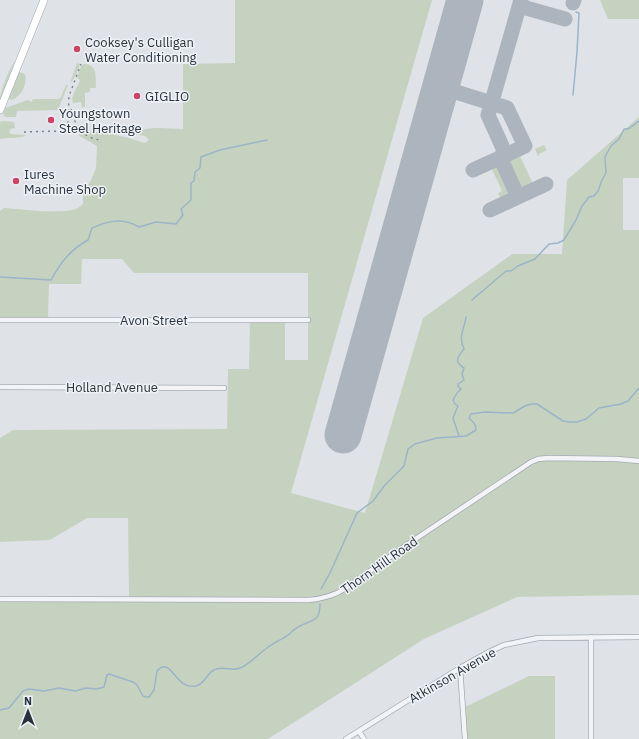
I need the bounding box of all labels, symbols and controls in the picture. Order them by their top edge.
place label: Cooksey's Culligan Water Conditioning [85,34,197,66]
marker: Cooksey's Culligan Water Conditioning [72,44,82,54]
place label: GIGLIO [145,88,189,105]
marker: GIGLIO [132,91,142,101]
place label: Youngstown Steel Heritage [59,105,142,137]
marker: Youngstown Steel Heritage [46,115,56,125]
place label: Iures Machine Shop [24,166,106,198]
marker: Iures Machine Shop [11,176,21,186]
street label: Avon Street [120,312,188,329]
street label: Holland Avenue [66,379,158,396]
street label: Thorn Hill Road [338,533,421,598]
street label: Atkinson Avenue [406,644,499,707]
north arrow [8,691,48,731]
text: N [24,694,32,708]

